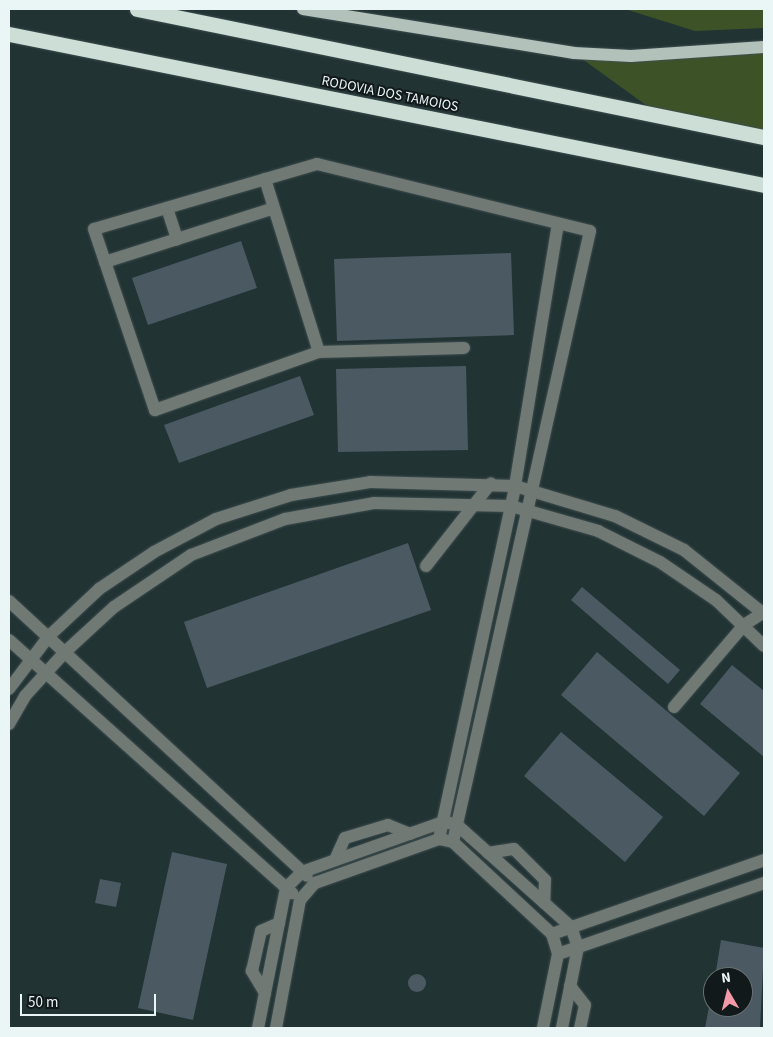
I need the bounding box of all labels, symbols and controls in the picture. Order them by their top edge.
street label: RODOVIA DOS TAMOIOS [320,72,460,116]
north arrow [703,967,753,1017]
text: N [720,968,732,989]
scale bar [22,984,159,1016]
text: 50 m [28,992,58,1013]

